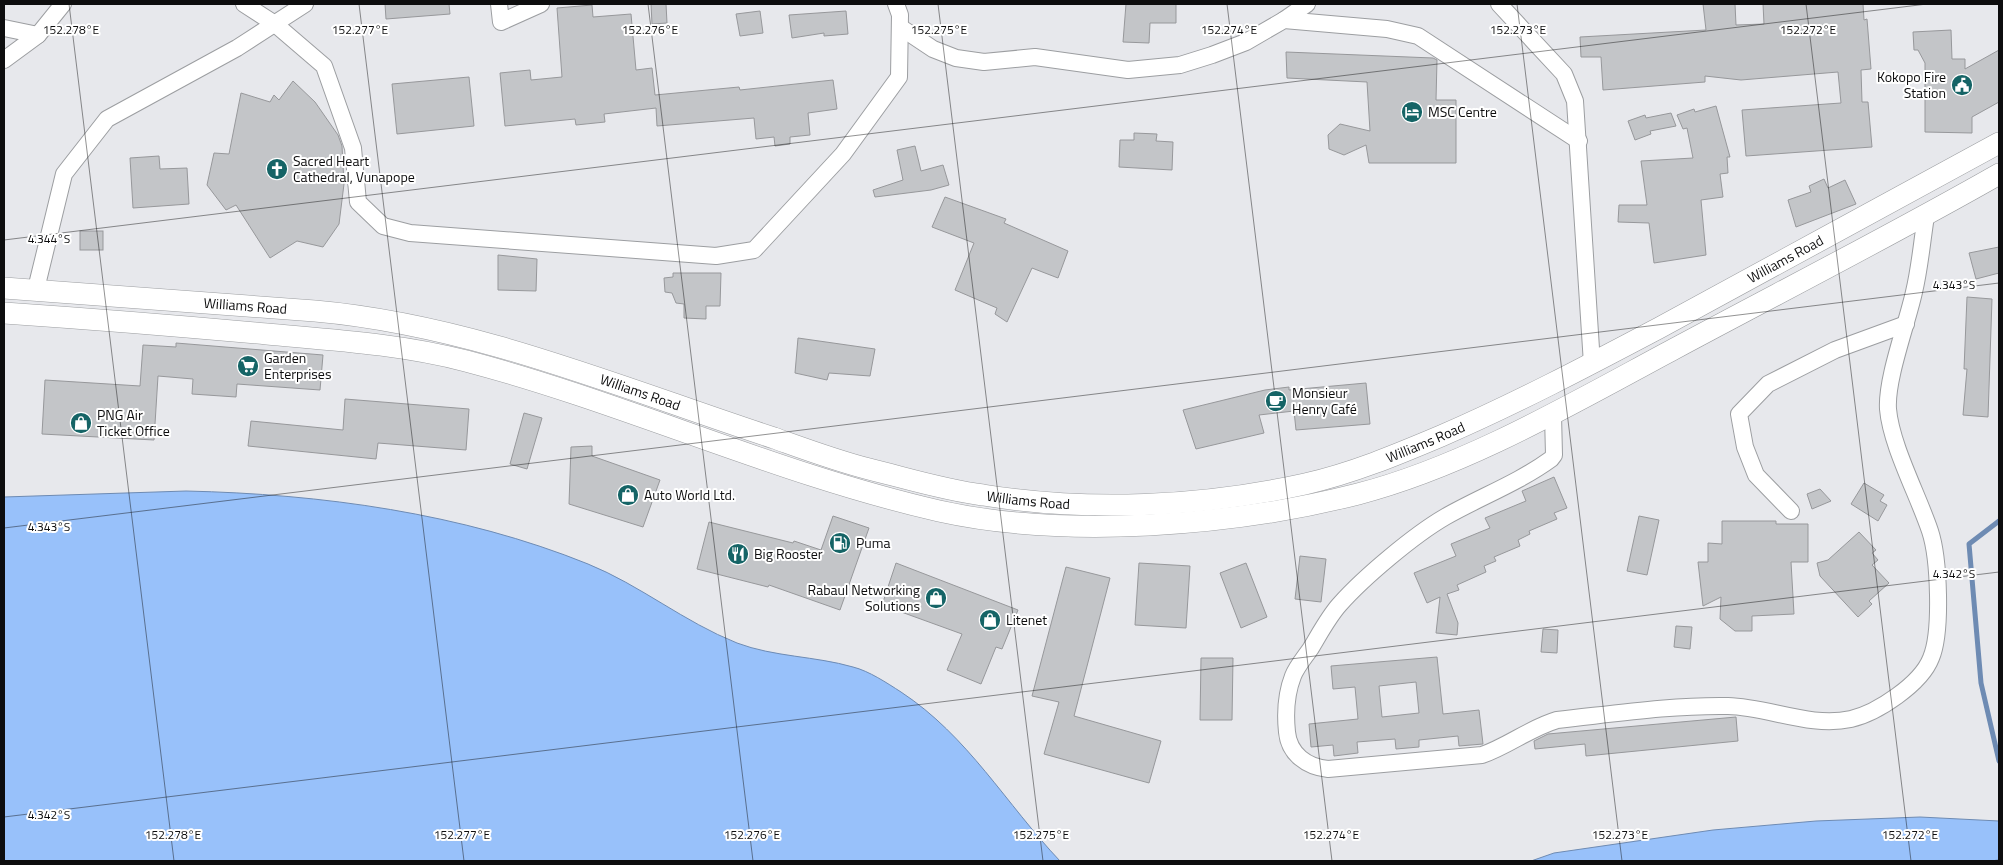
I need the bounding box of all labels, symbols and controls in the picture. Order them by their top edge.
text: 152.278°E [43,20,99,39]
text: 152.277°E [332,20,388,39]
text: 152.276°E [622,20,678,39]
text: 152.275°E [911,20,967,39]
text: 152.274°E [1201,20,1257,39]
text: 152.273°E [1490,20,1546,39]
text: 152.272°E [1780,20,1836,39]
place label: Kokopo Fire Station [1877,66,1946,103]
public building icon: Kokopo Fire Station [1950,73,1974,97]
hotel icon: MSC Centre [1400,100,1424,124]
place label: MSC Centre [1428,101,1497,122]
place label: Sacred Heart Cathedral, Vunapope [293,150,415,187]
church icon: Sacred Heart Cathedral, Vunapope [265,157,289,181]
text: 4.344°S [28,229,70,248]
street label: Williams Road [1743,230,1827,288]
text: 4.343°S [1933,275,1975,294]
street label: Williams Road [203,292,288,319]
place label: Garden Enterprises [264,347,331,384]
supermarket icon: Garden Enterprises [236,354,260,378]
street label: Williams Road [598,368,683,415]
place label: Monsieur Henry Café [1292,382,1357,419]
cafe icon: Monsieur Henry Café [1264,389,1288,413]
place label: PNG Air Ticket Office [97,404,170,441]
shop icon: PNG Air Ticket Office [69,411,93,435]
street label: Williams Road [1383,416,1468,468]
shop icon: Auto World Ltd. [616,483,640,507]
place label: Auto World Ltd. [644,484,735,505]
street label: Williams Road [985,485,1071,514]
text: 4.343°S [28,517,70,536]
fuel station icon: Puma [828,531,852,555]
place label: Puma [856,532,890,553]
restaurant icon: Big Rooster [726,542,750,566]
place label: Big Rooster [754,543,823,564]
text: 4.342°S [1933,564,1975,583]
place label: Rabaul Networking Solutions [808,579,920,616]
shop icon: Rabaul Networking Solutions [924,586,948,610]
shop icon: Litenet [978,608,1002,632]
place label: Litenet [1006,609,1047,630]
text: 4.342°S [28,805,70,824]
text: 152.278°E [145,825,201,844]
text: 152.277°E [434,825,490,844]
text: 152.276°E [724,825,780,844]
text: 152.275°E [1013,825,1069,844]
text: 152.274°E [1303,825,1359,844]
text: 152.273°E [1592,825,1648,844]
text: 152.272°E [1882,825,1938,844]

